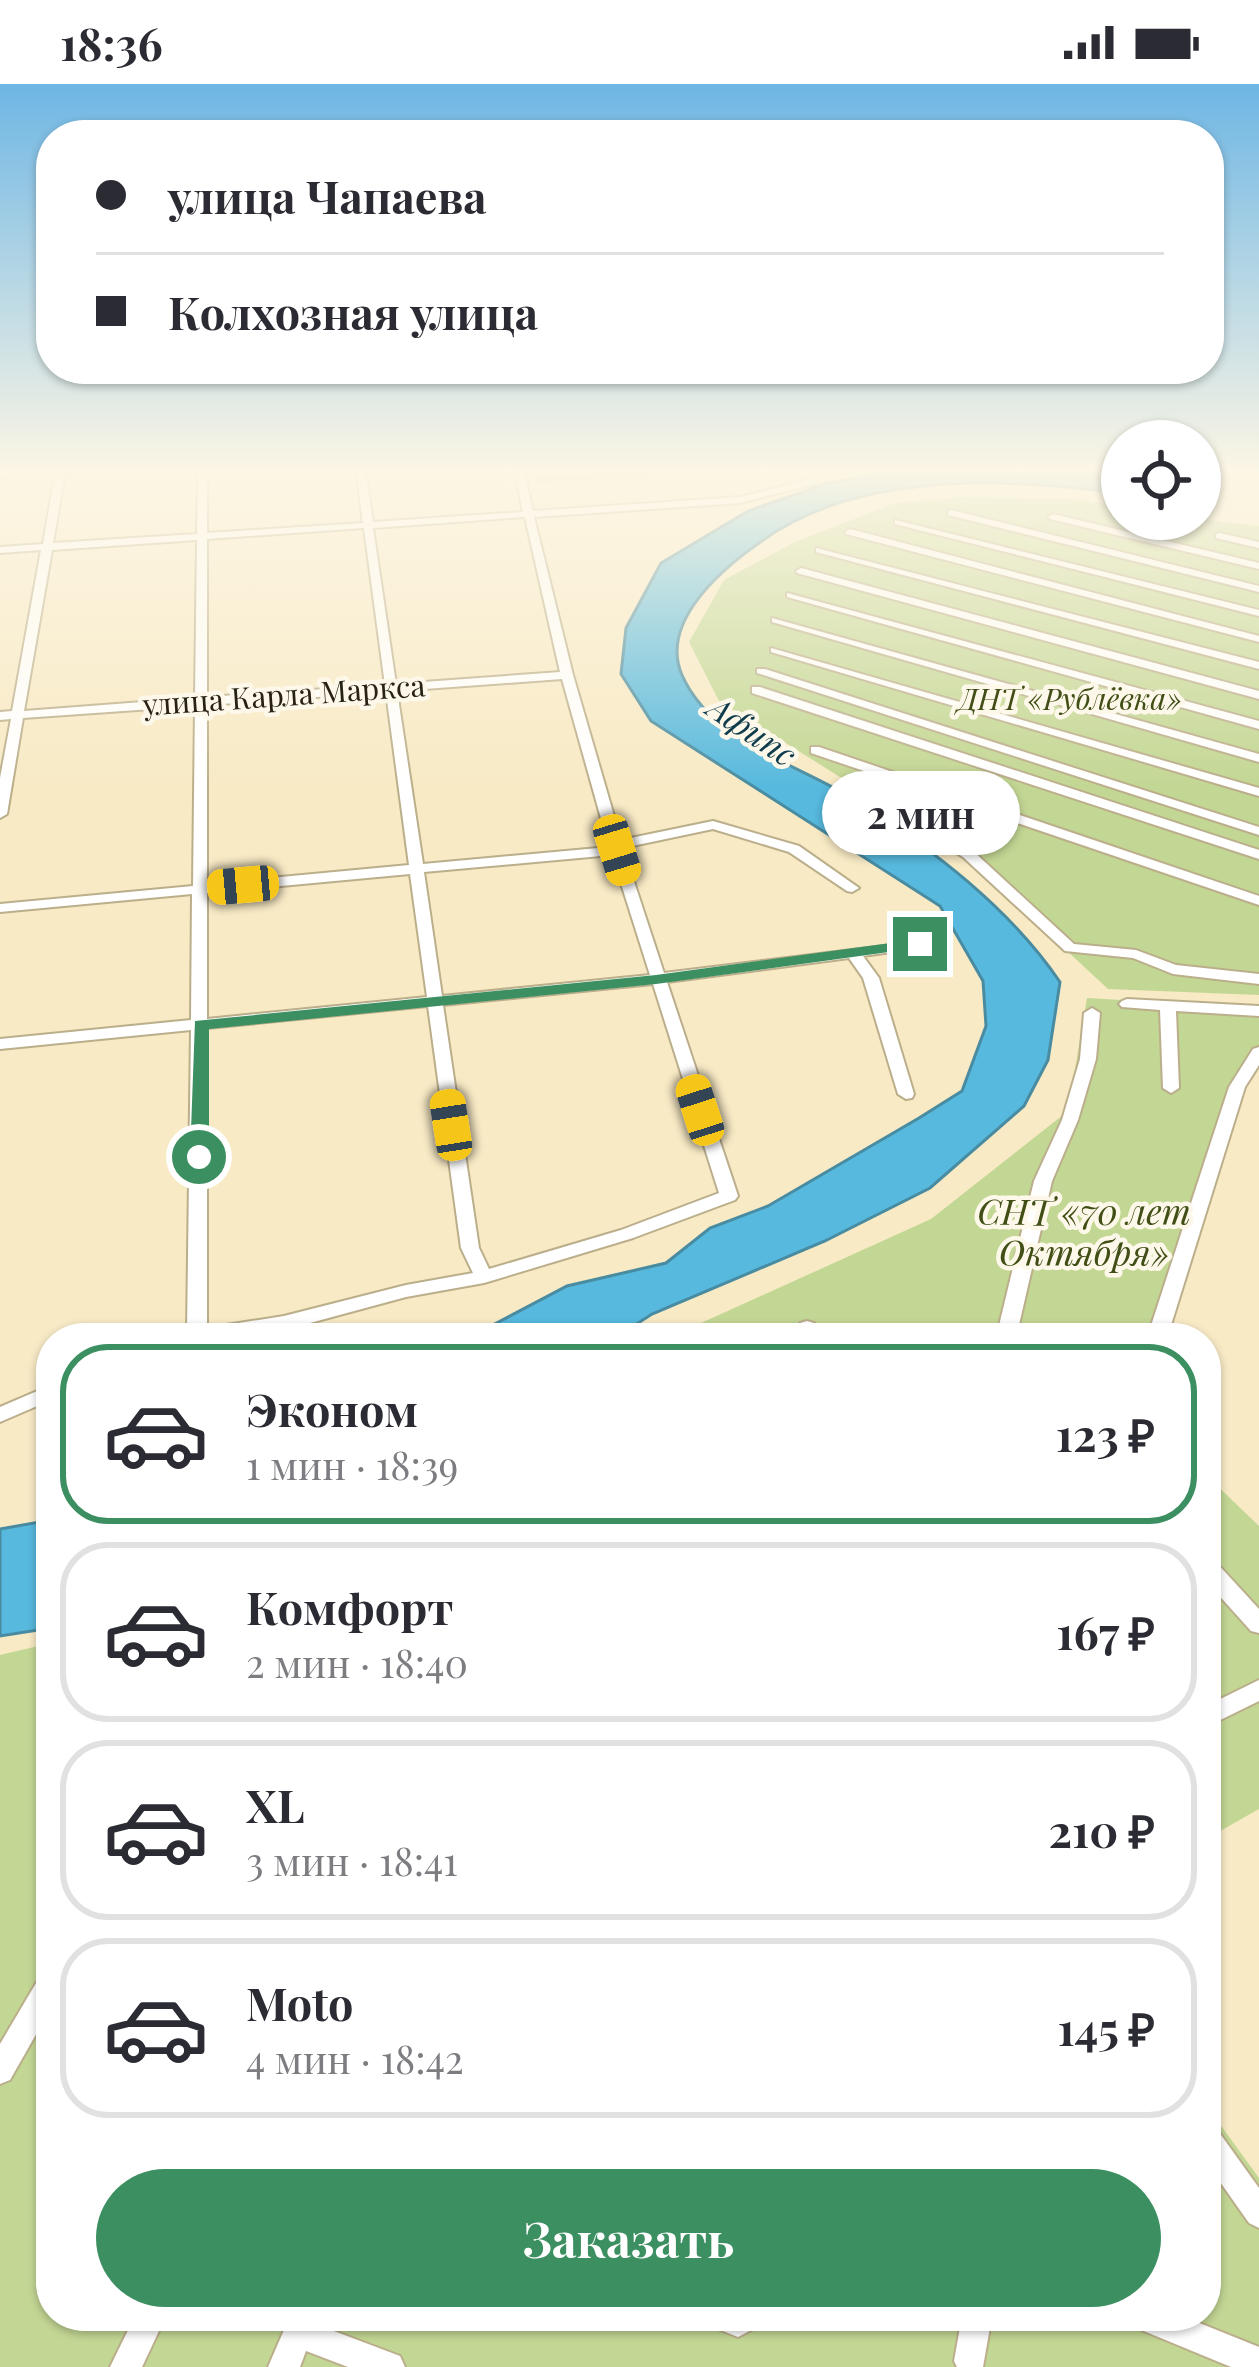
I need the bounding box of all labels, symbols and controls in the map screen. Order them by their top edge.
text: 18:36 [60,12,163,72]
text: улица Чапаева [168,165,487,225]
text: Колхозная улица [168,281,538,341]
map controls [1101,420,1221,540]
button: locate [1101,420,1221,540]
street label: улица Карла Маркса [140,664,426,724]
park label: ДНТ «Рублёвка» [953,678,1182,718]
water label: Афипс [698,682,806,775]
callout: 2 мин [821,770,1019,854]
text: 2 мин [867,787,975,839]
car [589,810,645,890]
car [206,864,280,906]
route end [893,917,947,971]
car [672,1070,728,1150]
car [428,1087,474,1163]
route start [172,1130,226,1184]
park label: СНТ «70 лет Октября» [977,1186,1191,1275]
text: Эконом [246,1378,418,1438]
icon: car [102,1380,210,1488]
text: 123 ₽ [1056,1403,1155,1463]
text: 1 мин · 18:39 [246,1438,458,1490]
text: Комфорт [246,1576,453,1636]
icon: car [102,1578,210,1686]
text: 167 ₽ [1056,1601,1155,1661]
text: 2 мин · 18:40 [246,1636,468,1688]
text: XL [246,1774,305,1834]
icon: car [102,1776,210,1884]
text: 210 ₽ [1049,1799,1155,1859]
text: 3 мин · 18:41 [246,1834,458,1886]
text: Moto [246,1972,353,2032]
icon: car [102,1974,210,2082]
text: 145 ₽ [1057,1997,1155,2057]
text: 4 мин · 18:42 [246,2032,464,2084]
button: Заказать [96,2169,1161,2307]

